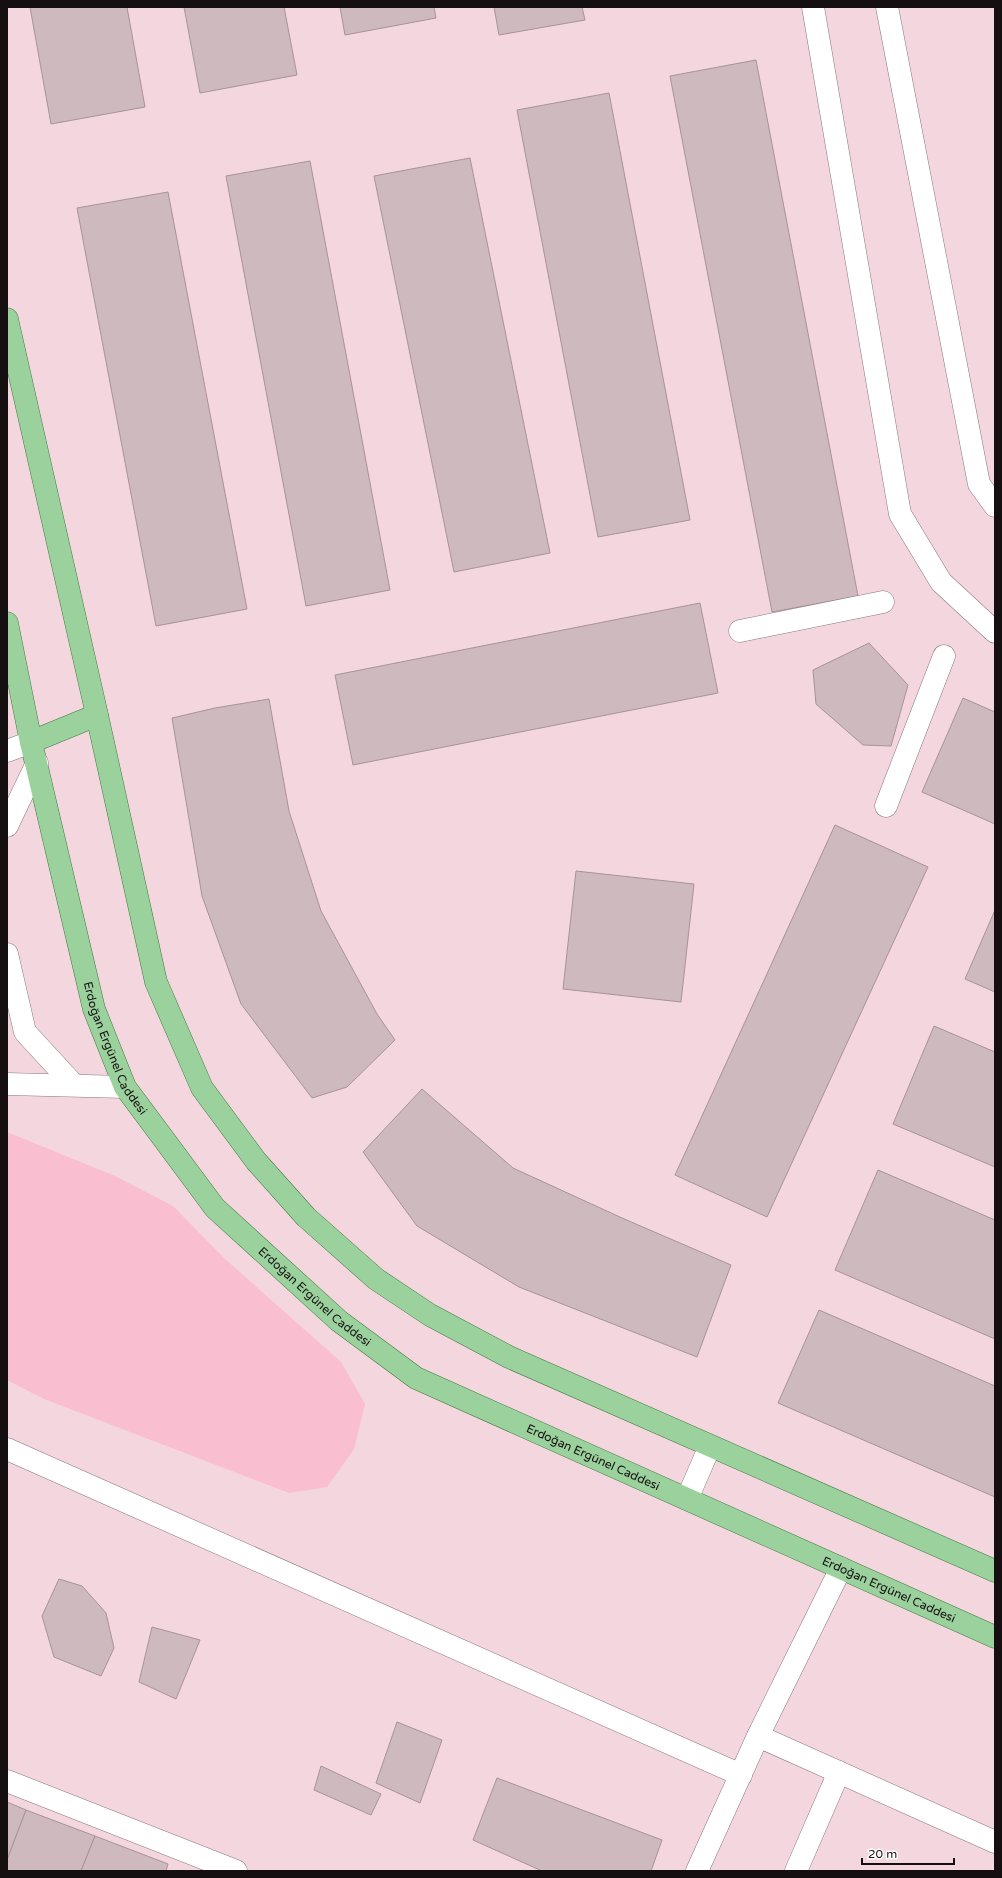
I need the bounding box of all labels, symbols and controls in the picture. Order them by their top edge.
street label: Erdoğan Ergünel Caddesi [81,980,150,1117]
street label: Erdoğan Ergünel Caddesi [256,1244,374,1349]
street label: Erdoğan Ergünel Caddesi [524,1421,662,1493]
street label: Erdoğan Ergünel Caddesi [820,1554,958,1625]
scale bar [862,1840,954,1866]
text: 20 m [868,1847,897,1861]

